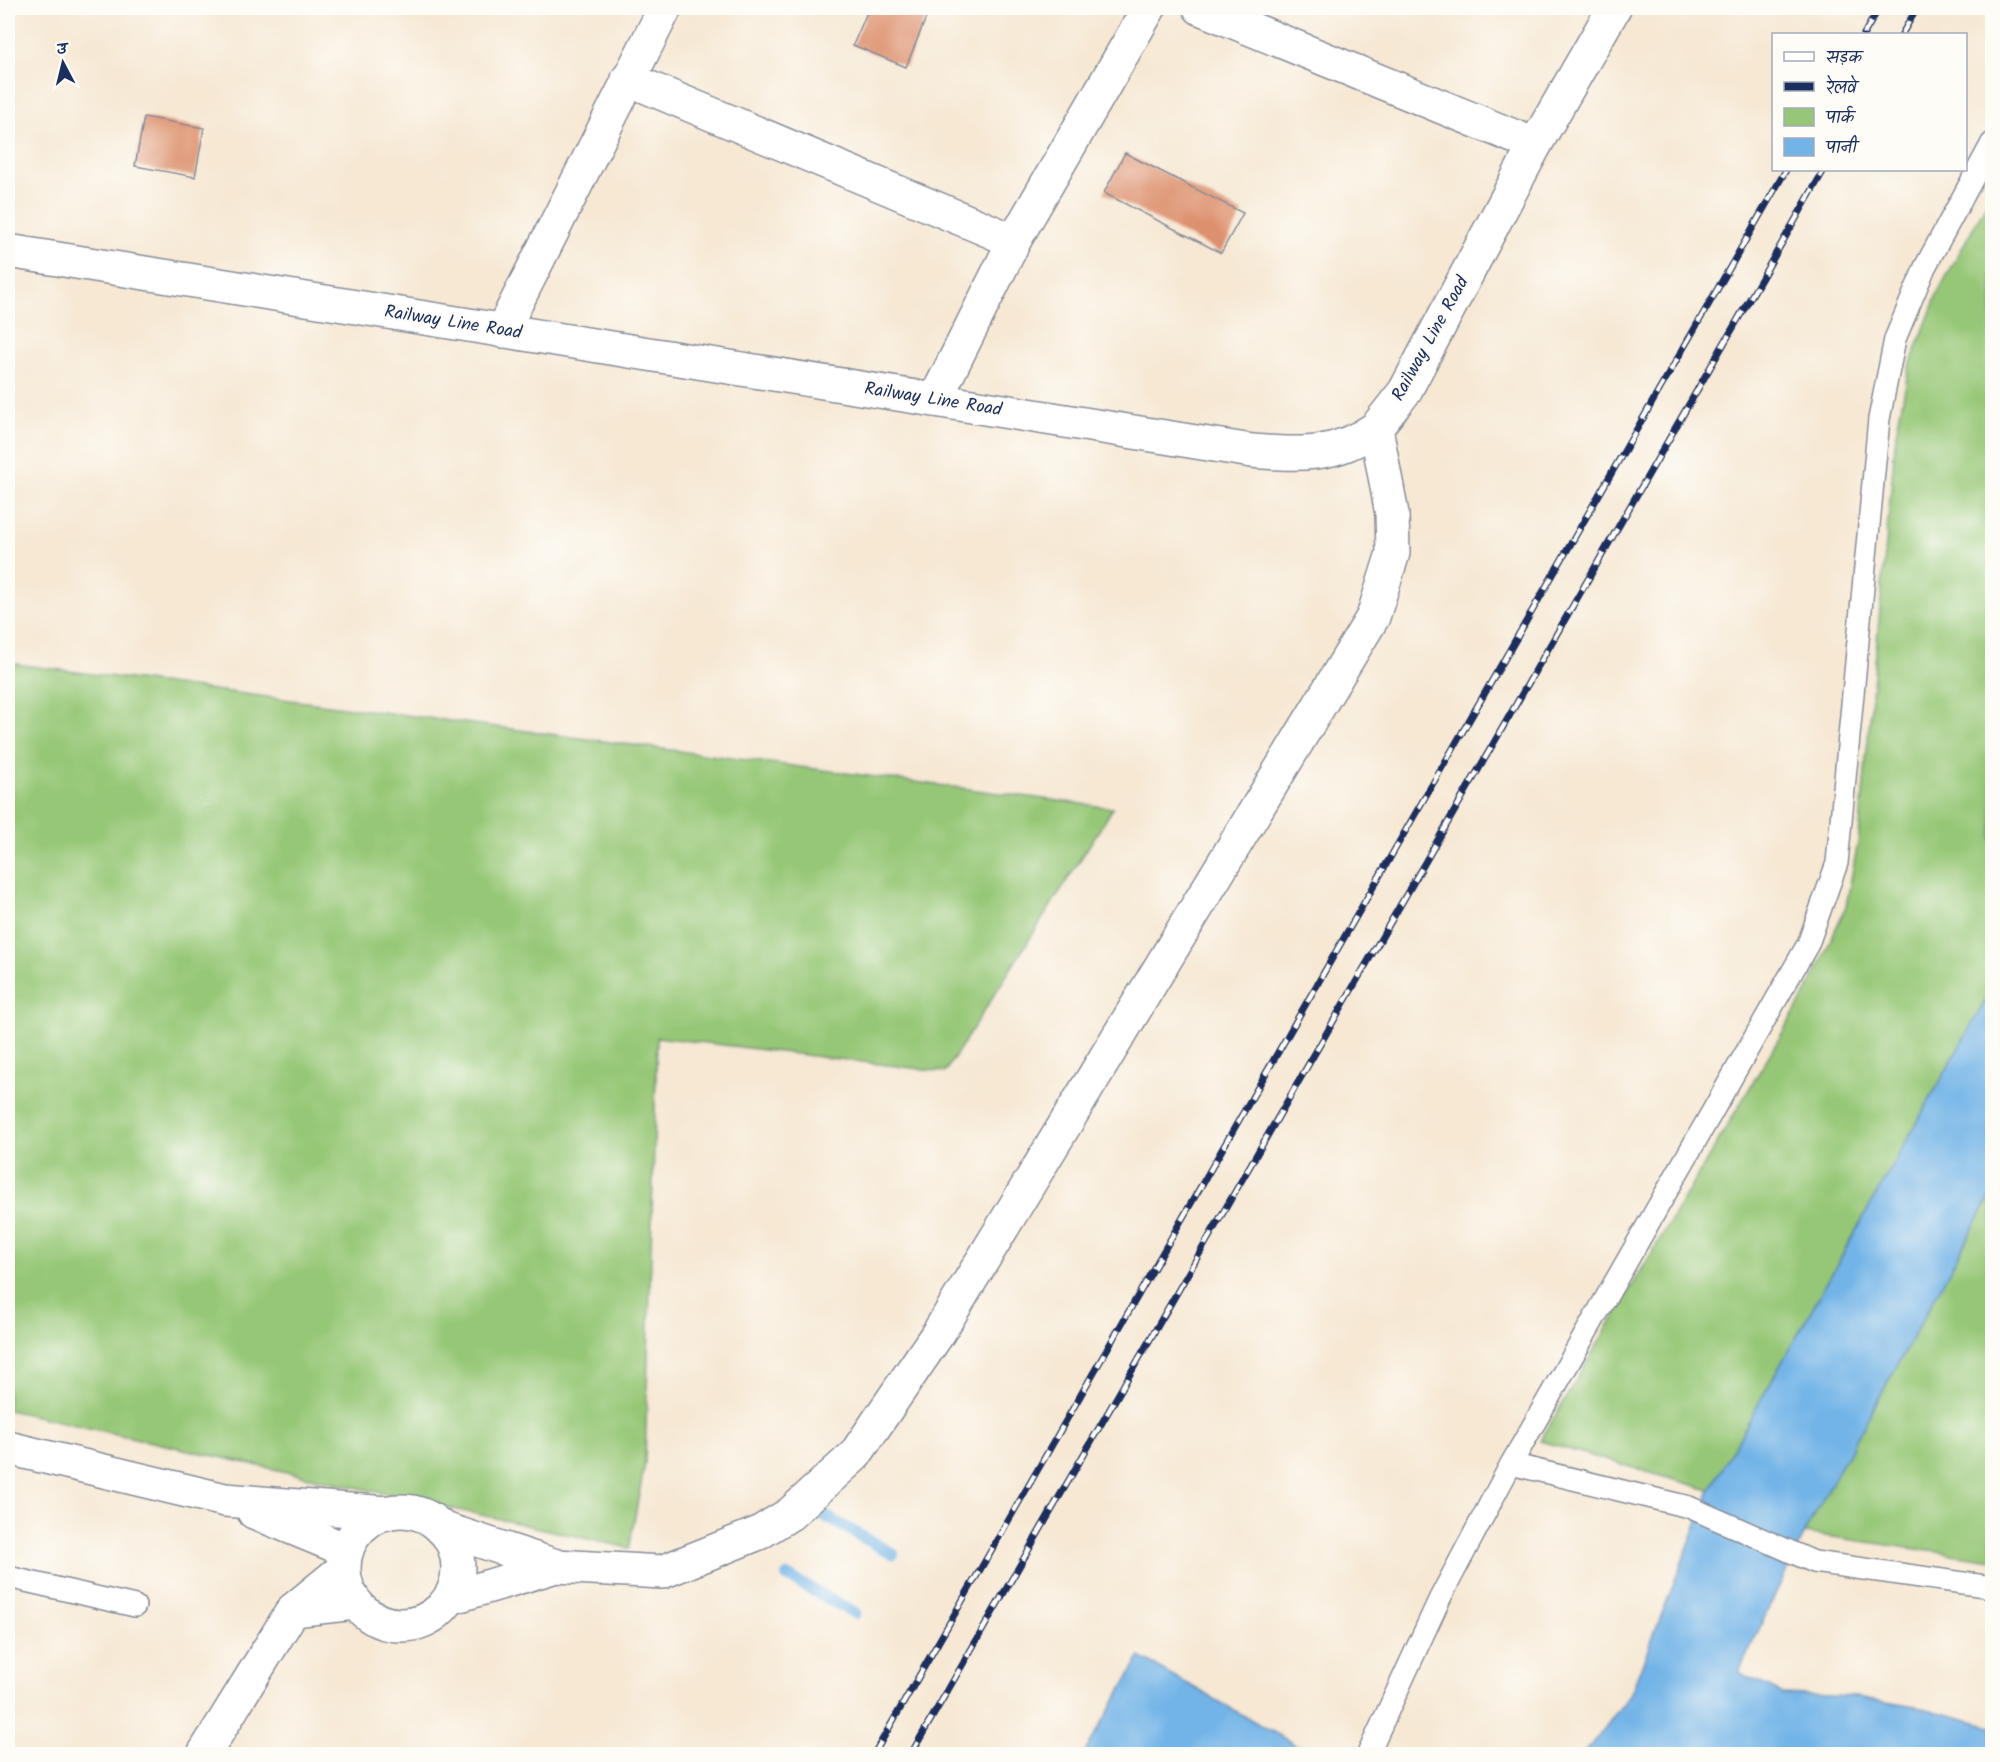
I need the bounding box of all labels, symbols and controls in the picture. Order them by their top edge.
north arrow [33,33,93,93]
legend [1772,33,1967,171]
text: उ [55,36,71,63]
text: सड़क [1826,44,1864,73]
text: रेलवे [1826,74,1860,103]
text: पार्क [1825,104,1857,133]
text: पानी [1825,134,1860,163]
street label: Railway Line Road [1385,270,1478,407]
street label: Railway Line Road [382,298,525,348]
street label: Railway Line Road [862,375,1005,425]

